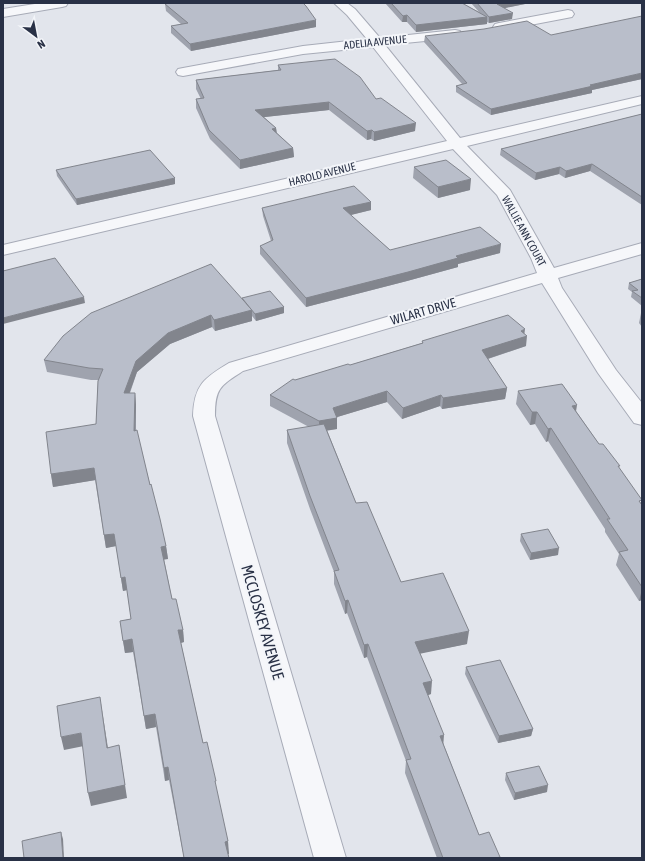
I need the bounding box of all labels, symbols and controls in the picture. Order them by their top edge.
north arrow [16,16,56,56]
street label: ADELIA AVENUE [343,33,407,51]
text: N [35,38,47,51]
street label: HAROLD AVENUE [287,160,357,188]
street label: WALLIE ANN COURT [500,194,548,268]
street label: WILART DRIVE [389,295,458,328]
street label: MCCLOSKEY AVENUE [238,563,288,682]

